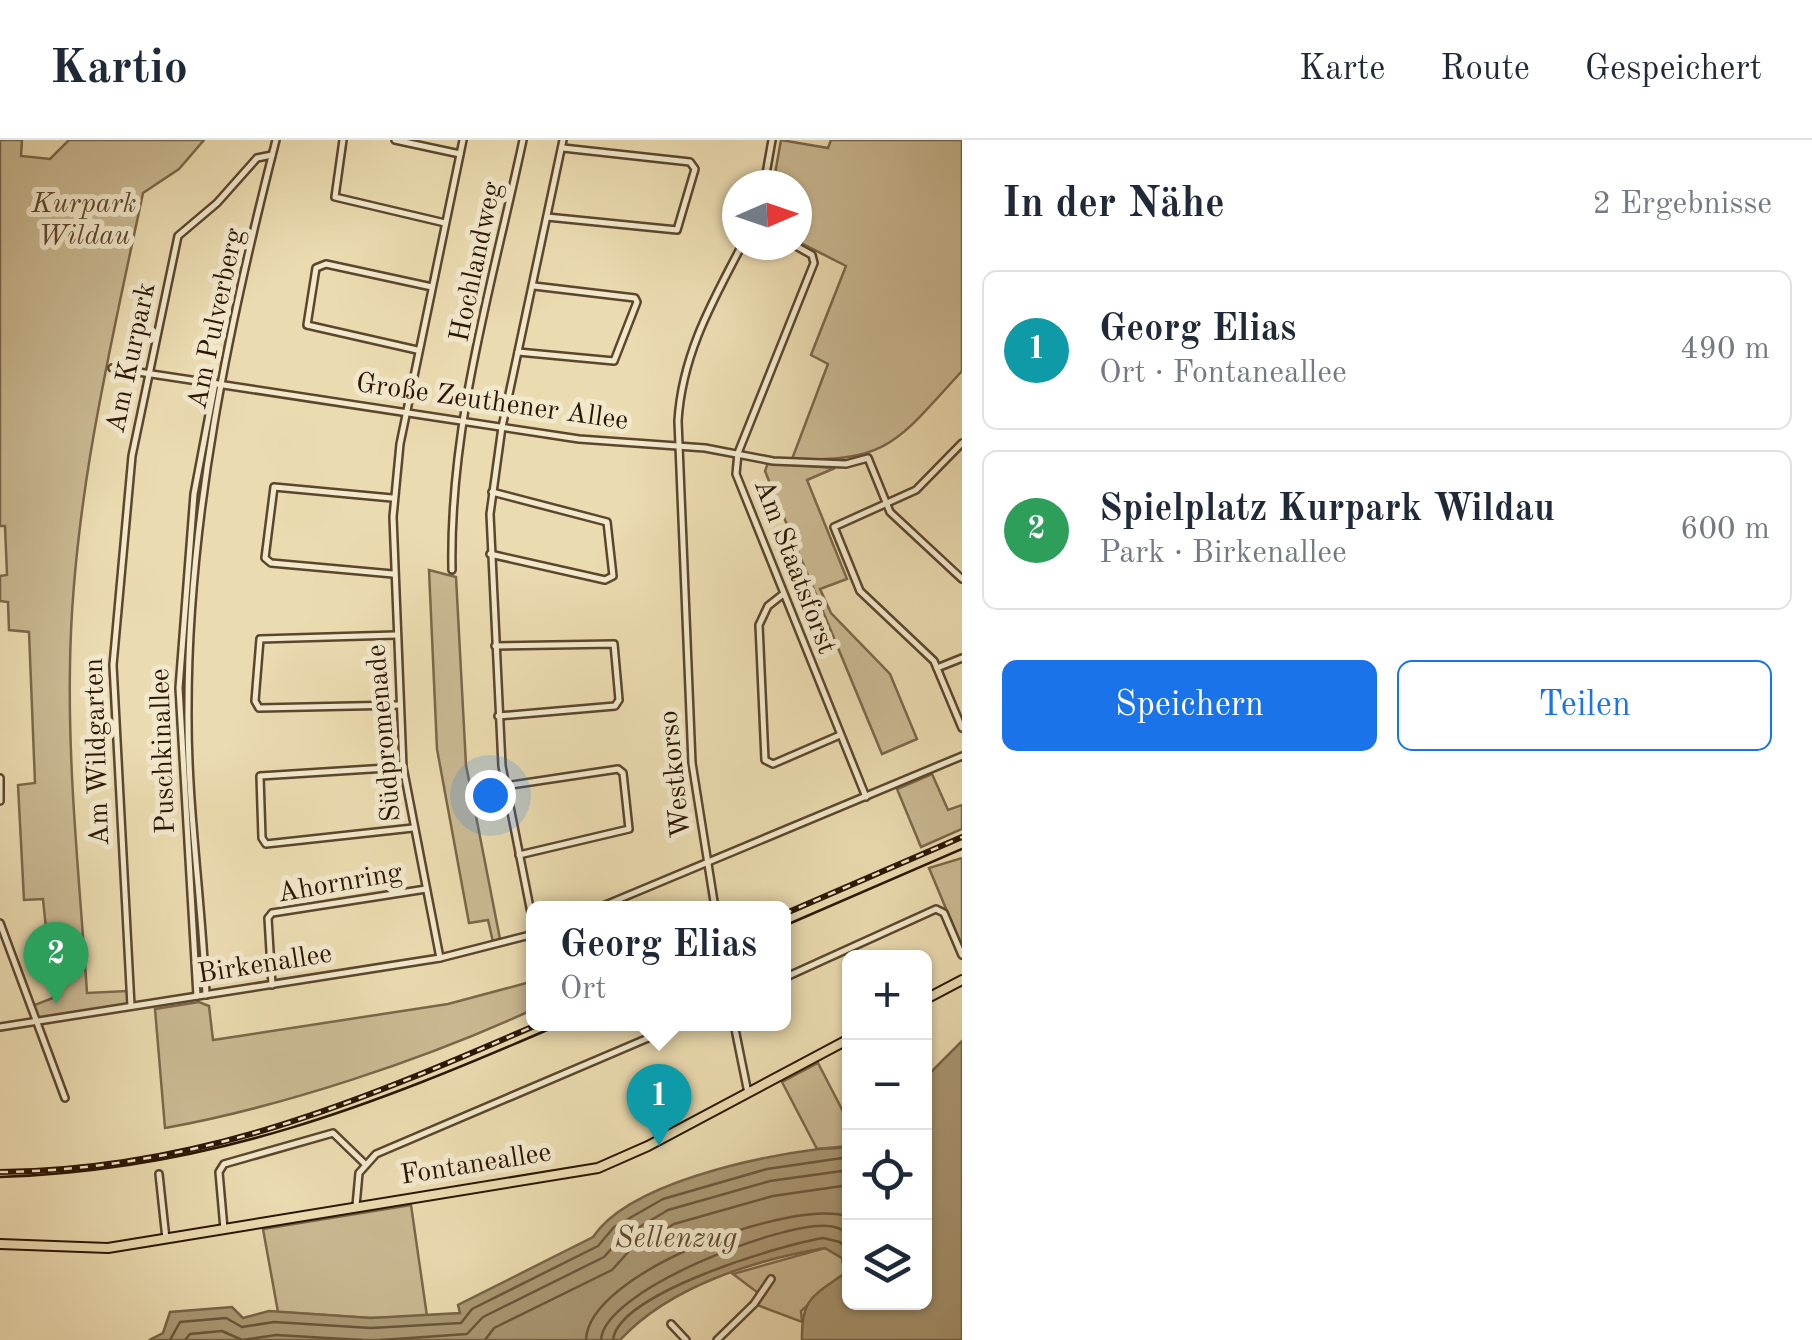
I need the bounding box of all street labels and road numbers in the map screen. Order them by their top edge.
street label: Hochlandweg [446,179,508,345]
street label: Am Pulverberg [184,226,250,412]
street label: Am Kurpark [102,280,162,436]
street label: Große Zeuthener Allee [354,370,630,436]
street label: Am Staatsforst [748,476,840,658]
street label: Südpromenade [363,643,407,823]
street label: Am Wildgarten [81,658,115,846]
street label: Puschkinallee [147,668,181,834]
street label: Westkorso [655,709,697,839]
street label: Ahornring [275,859,405,909]
street label: Birkenallee [196,941,334,989]
street label: Fontaneallee [399,1139,553,1191]

